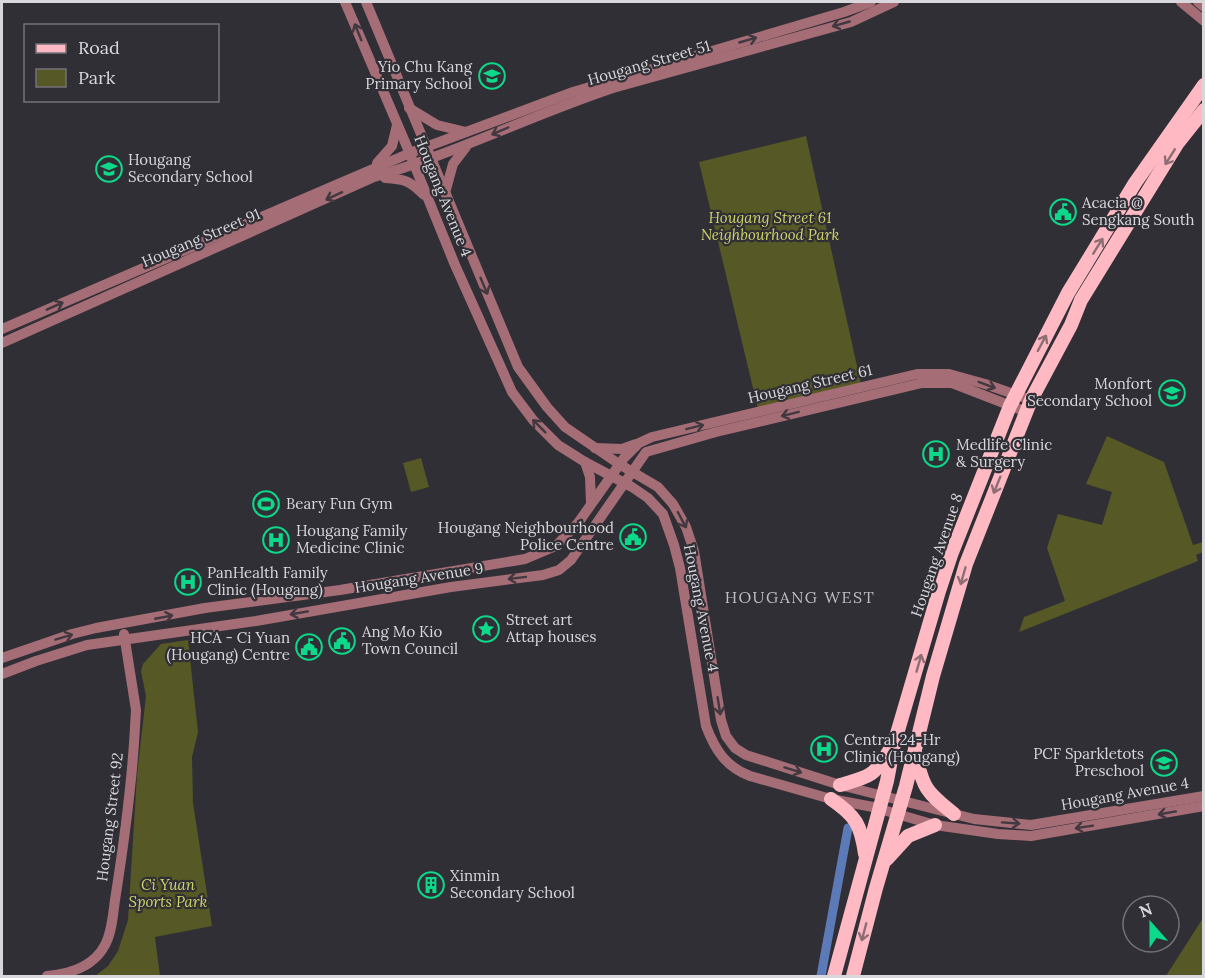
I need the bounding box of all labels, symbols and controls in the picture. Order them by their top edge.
one-way arrow [832,19,851,30]
one-way arrow [352,23,363,42]
legend [24,24,219,102]
one-way arrow [738,34,757,45]
text: Road [78,36,120,59]
street label: Hougang Street 51 [585,36,712,89]
place label: Yio Chu Kang Primary School [365,57,473,93]
school or university icon: Yio Chu Kang Primary School [477,61,507,91]
text: Park [78,66,116,89]
one-way arrow [491,126,510,137]
street label: Hougang Avenue 4 [410,132,477,259]
one-way arrow [1163,148,1175,165]
place label: Hougang Secondary School [128,150,253,186]
school or university icon: Hougang Secondary School [94,154,124,184]
one-way arrow [325,191,343,202]
place label: Acacia @ Sengkang South [1081,193,1195,229]
public building icon: Acacia @ Sengkang South [1048,197,1078,227]
street label: Hougang Street 91 [139,204,263,271]
park label: Hougang Street 61 Neighbourhood Park [701,208,840,244]
one-way arrow [1091,237,1104,254]
one-way arrow [479,276,490,295]
one-way arrow [45,300,64,311]
one-way arrow [1036,335,1048,352]
street label: Hougang Street 61 [746,360,874,407]
place label: Monfort Secondary School [1027,374,1152,410]
school or university icon: Monfort Secondary School [1157,378,1187,408]
one-way arrow [977,380,996,391]
one-way arrow [781,409,800,421]
one-way arrow [532,419,547,434]
one-way arrow [685,420,704,432]
place label: Medlife Clinic & Surgery [956,435,1052,471]
hospital icon: Medlife Clinic & Surgery [921,439,951,469]
one-way arrow [991,476,1002,494]
sports icon: Beary Fun Gym [251,489,281,519]
street label: Hougang Avenue 8 [906,490,967,619]
place label: Beary Fun Gym [286,494,393,513]
one-way arrow [676,511,688,528]
place label: Hougang Neighbourhood Police Centre [438,518,614,554]
place label: Hougang Family Medicine Clinic [296,521,407,557]
public building icon: Hougang Neighbourhood Police Centre [618,522,648,552]
hospital icon: Hougang Family Medicine Clinic [261,525,291,555]
street label: Hougang Avenue 4 [680,543,723,673]
street label: Hougang Avenue 9 [353,558,485,597]
place label: PanHealth Family Clinic (Hougang) [207,563,328,600]
one-way arrow [957,566,968,585]
hospital icon: PanHealth Family Clinic (Hougang) [173,567,203,597]
one-way arrow [508,573,528,584]
district label: HOUGANG WEST [725,587,875,607]
one-way arrow [290,608,309,619]
one-way arrow [154,610,173,622]
place label: Street art Attap houses [505,610,596,646]
place icon: Street art Attap houses [471,614,501,644]
place label: Ang Mo Kio Town Council [361,622,458,658]
public building icon: Ang Mo Kio Town Council [327,626,357,656]
place label: HCA - Ci Yuan (Hougang) Centre [166,628,290,665]
one-way arrow [54,631,73,642]
public building icon: HCA - Ci Yuan (Hougang) Centre [294,632,324,662]
one-way arrow [914,654,925,673]
one-way arrow [714,696,725,716]
place label: Central 24-Hr Clinic (Hougang) [844,730,960,767]
hospital icon: Central 24-Hr Clinic (Hougang) [809,734,839,764]
place label: PCF Sparkletots Preschool [1033,744,1144,780]
school or university icon: PCF Sparkletots Preschool [1149,748,1179,778]
street label: Hougang Street 92 [92,751,127,882]
one-way arrow [783,765,802,776]
street label: Hougang Avenue 4 [1060,773,1190,814]
one-way arrow [1158,808,1177,819]
one-way arrow [1001,818,1021,829]
one-way arrow [1075,822,1094,833]
place label: Xinmin Secondary School [450,866,575,902]
building icon: Xinmin Secondary School [416,870,446,900]
park label: Ci Yuan Sports Park [129,875,208,911]
north arrow [1121,894,1181,954]
text: N [1136,898,1155,922]
one-way arrow [858,923,870,942]

